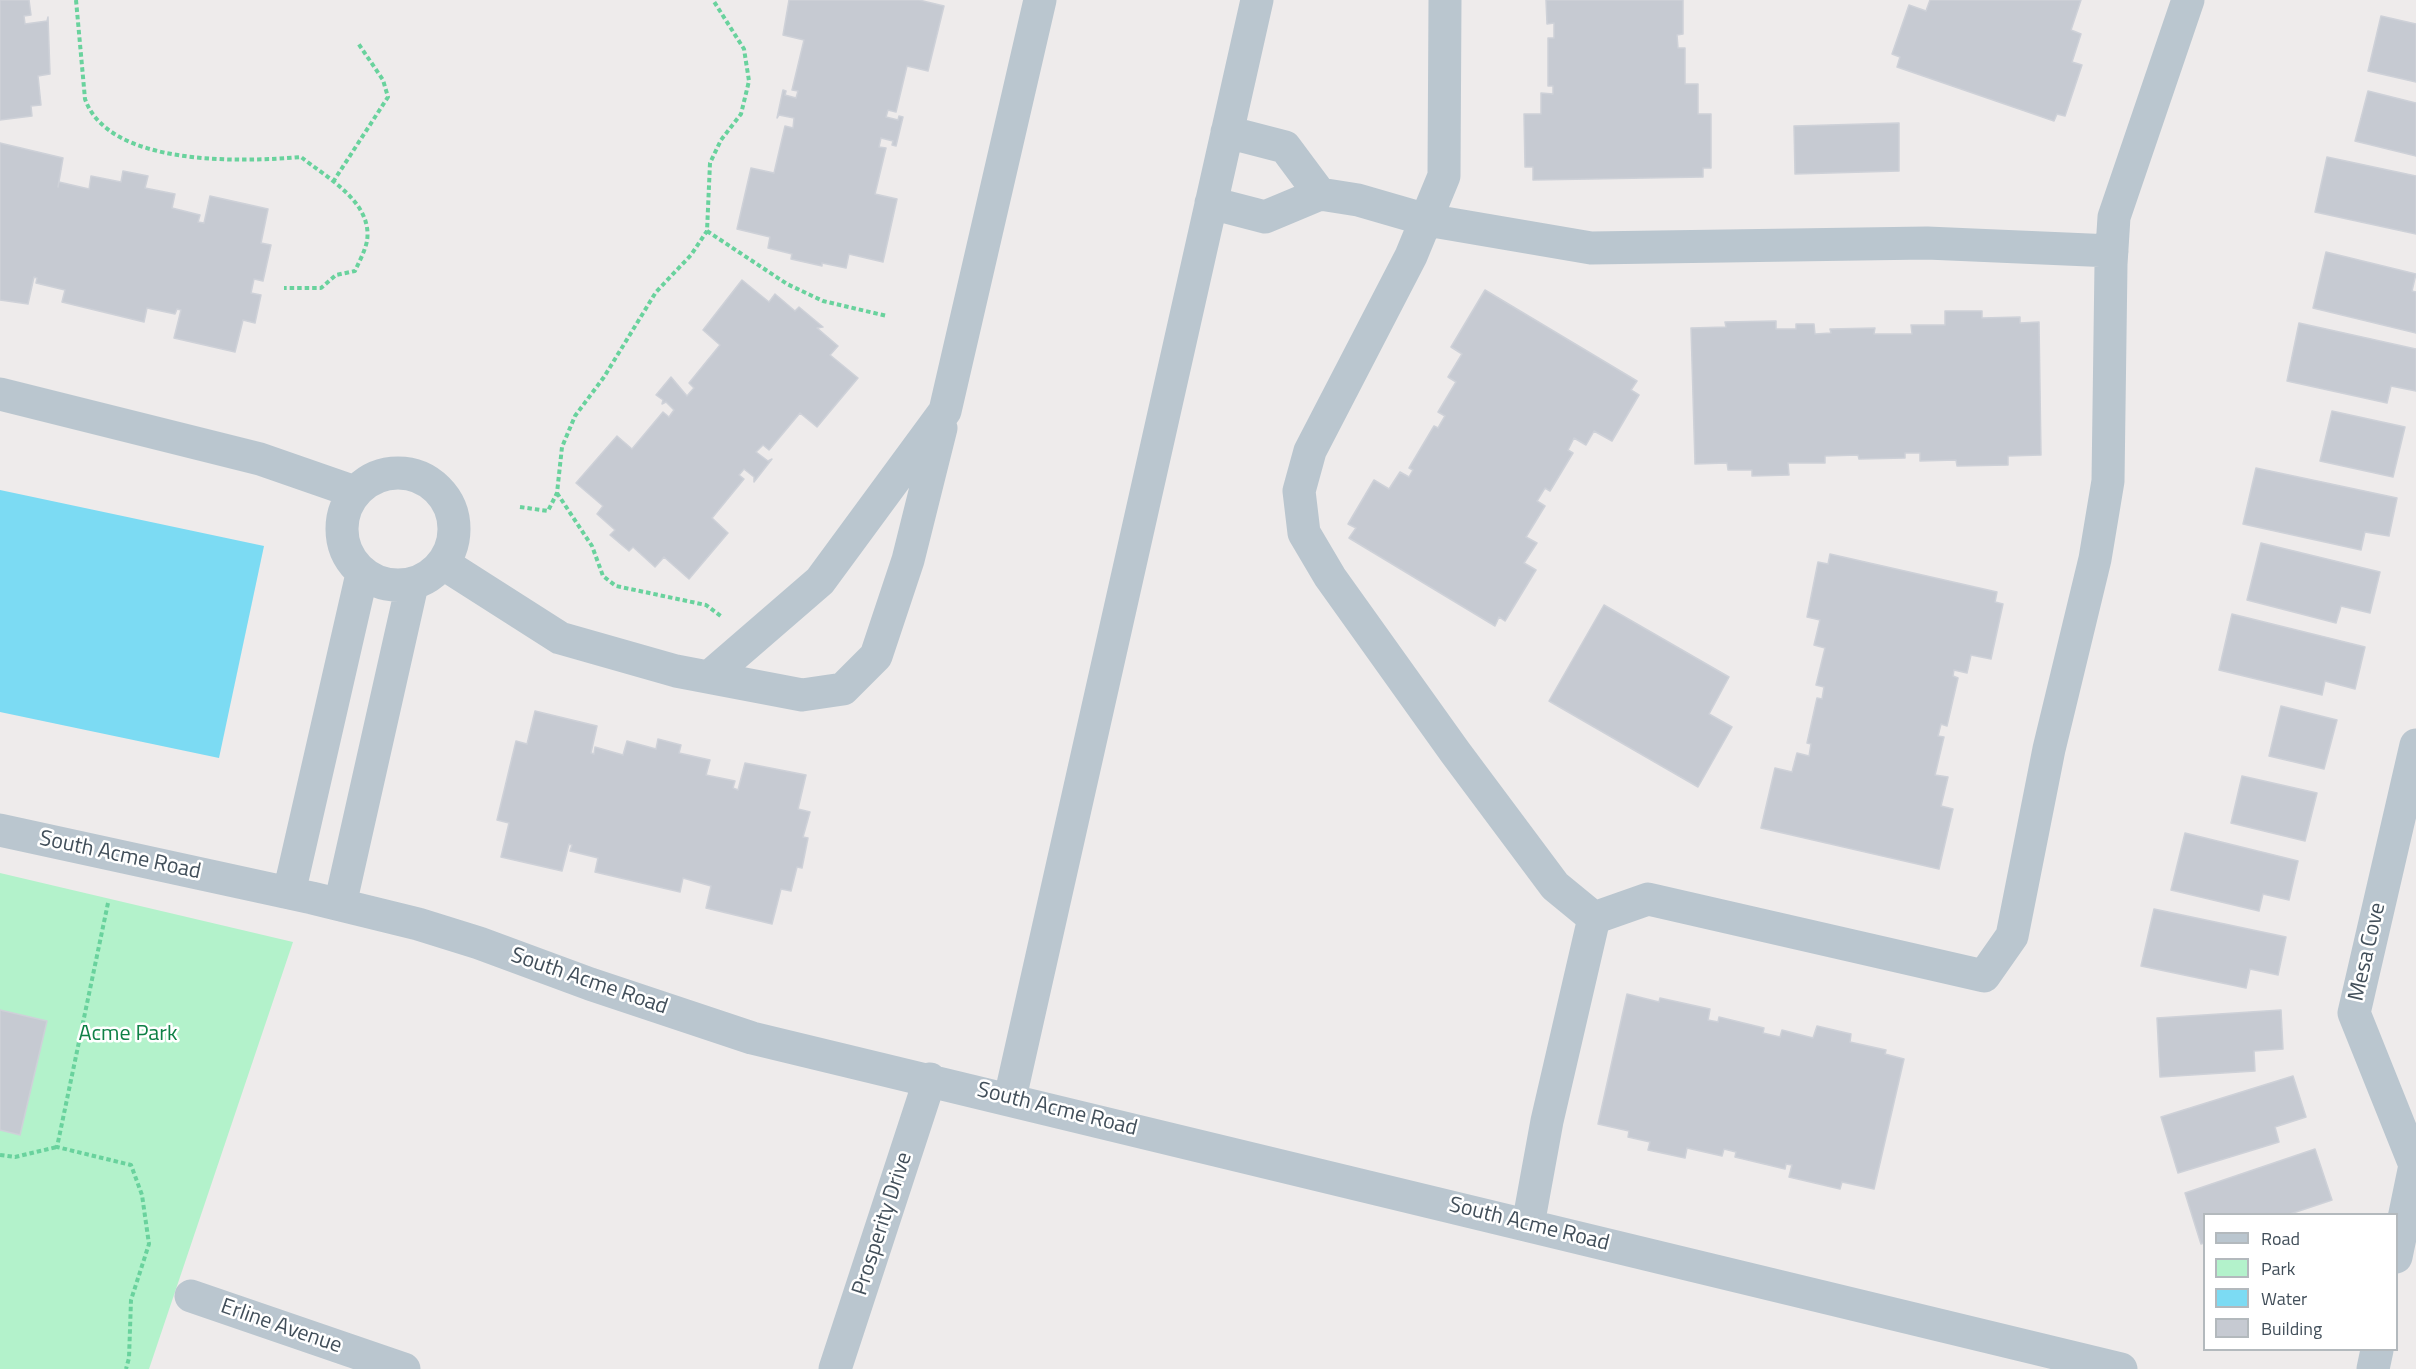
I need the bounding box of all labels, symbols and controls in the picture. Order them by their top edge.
street label: South Acme Road [37,826,203,886]
street label: Mesa Cove [2344,900,2392,1004]
street label: South Acme Road [507,943,671,1021]
park label: Acme Park [78,1022,178,1048]
street label: South Acme Road [974,1077,1140,1143]
street label: Prosperity Drive [847,1149,919,1299]
street label: South Acme Road [1446,1192,1612,1258]
legend [2203,1213,2398,1351]
text: Road [2261,1225,2300,1252]
text: Park [2261,1255,2295,1282]
text: Water [2261,1285,2307,1312]
street label: Erline Avenue [217,1294,345,1360]
text: Building [2261,1315,2322,1342]

